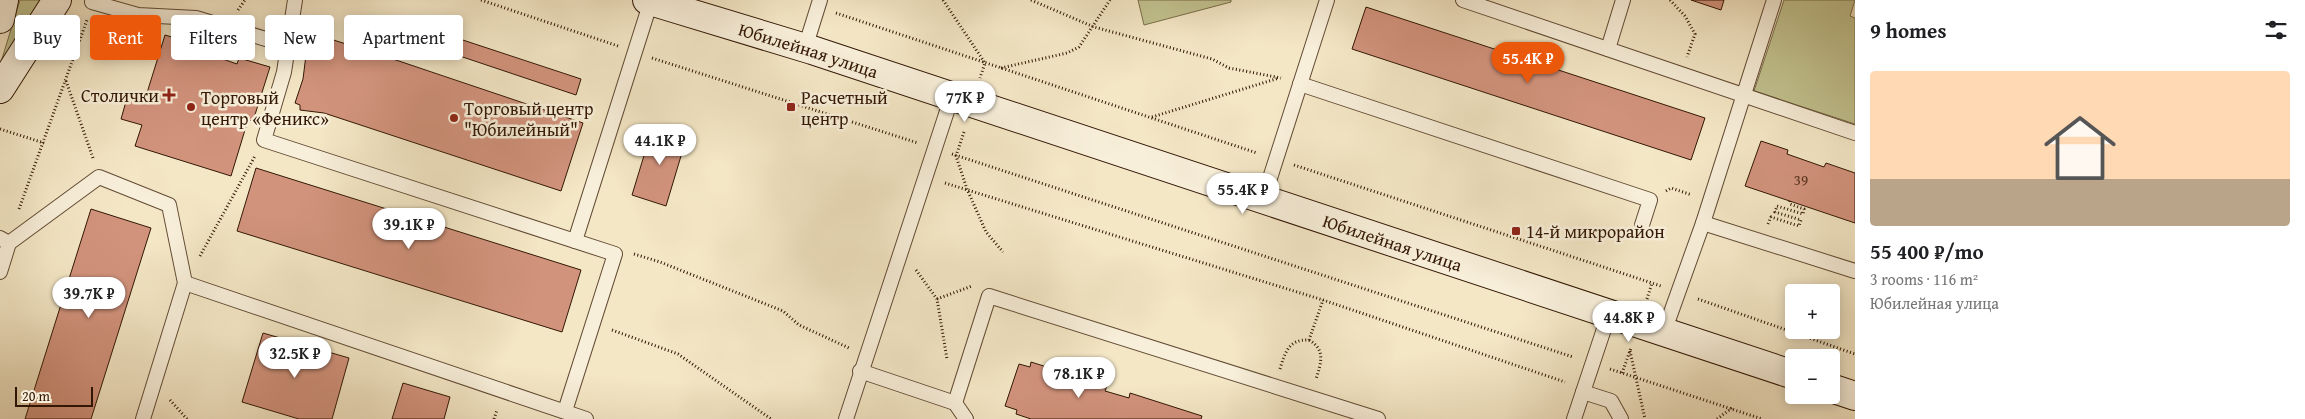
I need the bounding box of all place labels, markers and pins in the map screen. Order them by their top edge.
pin: 55.4K ₽ [1482,42,1574,84]
pin: 77K ₽ [930,80,1000,123]
place label: Столички [81,82,159,109]
place label: Торговый центр «Феникс» [201,84,329,132]
place label: Расчетный центр [801,84,888,132]
marker: Столички [163,89,175,101]
place label: Торговый центр "Юбилейный" [464,95,594,143]
marker: Торговый центр «Феникс» [185,101,197,113]
marker: Расчетный центр [785,101,797,113]
marker: Торговый центр "Юбилейный" [448,112,460,124]
pin: 44.1K ₽ [614,124,706,166]
pin: 55.4K ₽ [1197,172,1289,215]
pin: 39.1K ₽ [363,208,455,250]
place label: 14-й микрорайон [1526,218,1665,245]
marker: 14-й микрорайон [1510,225,1522,237]
pin: 39.7K ₽ [43,276,135,319]
pin: 44.8K ₽ [1583,300,1675,343]
pin: 32.5K ₽ [249,336,341,379]
pin: 78.1K ₽ [1033,356,1125,399]

